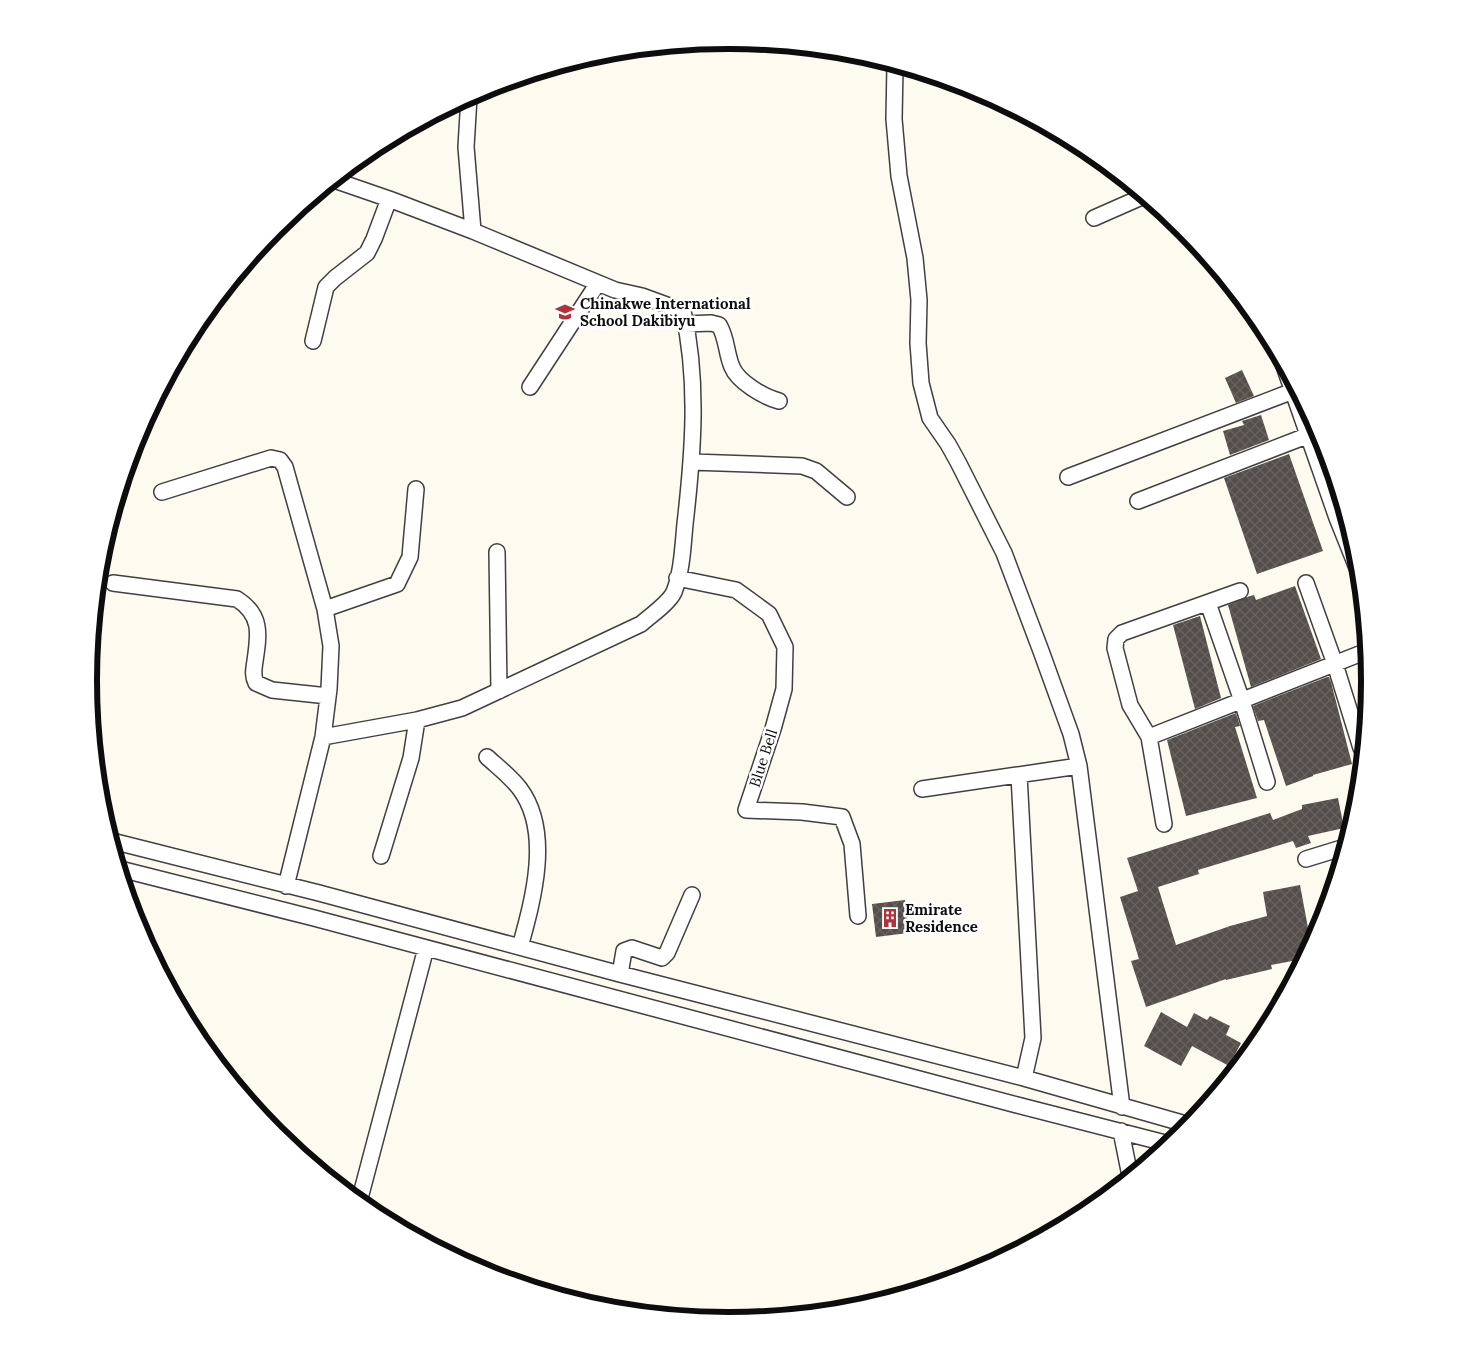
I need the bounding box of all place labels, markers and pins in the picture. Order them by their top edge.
place label: Chinakwe International School Dakibiyu [580,294,751,330]
school or university icon: Chinakwe International School Dakibiyu [554,301,576,323]
place label: Emirate Residence [905,900,978,936]
building icon: Emirate Residence [879,907,901,929]

